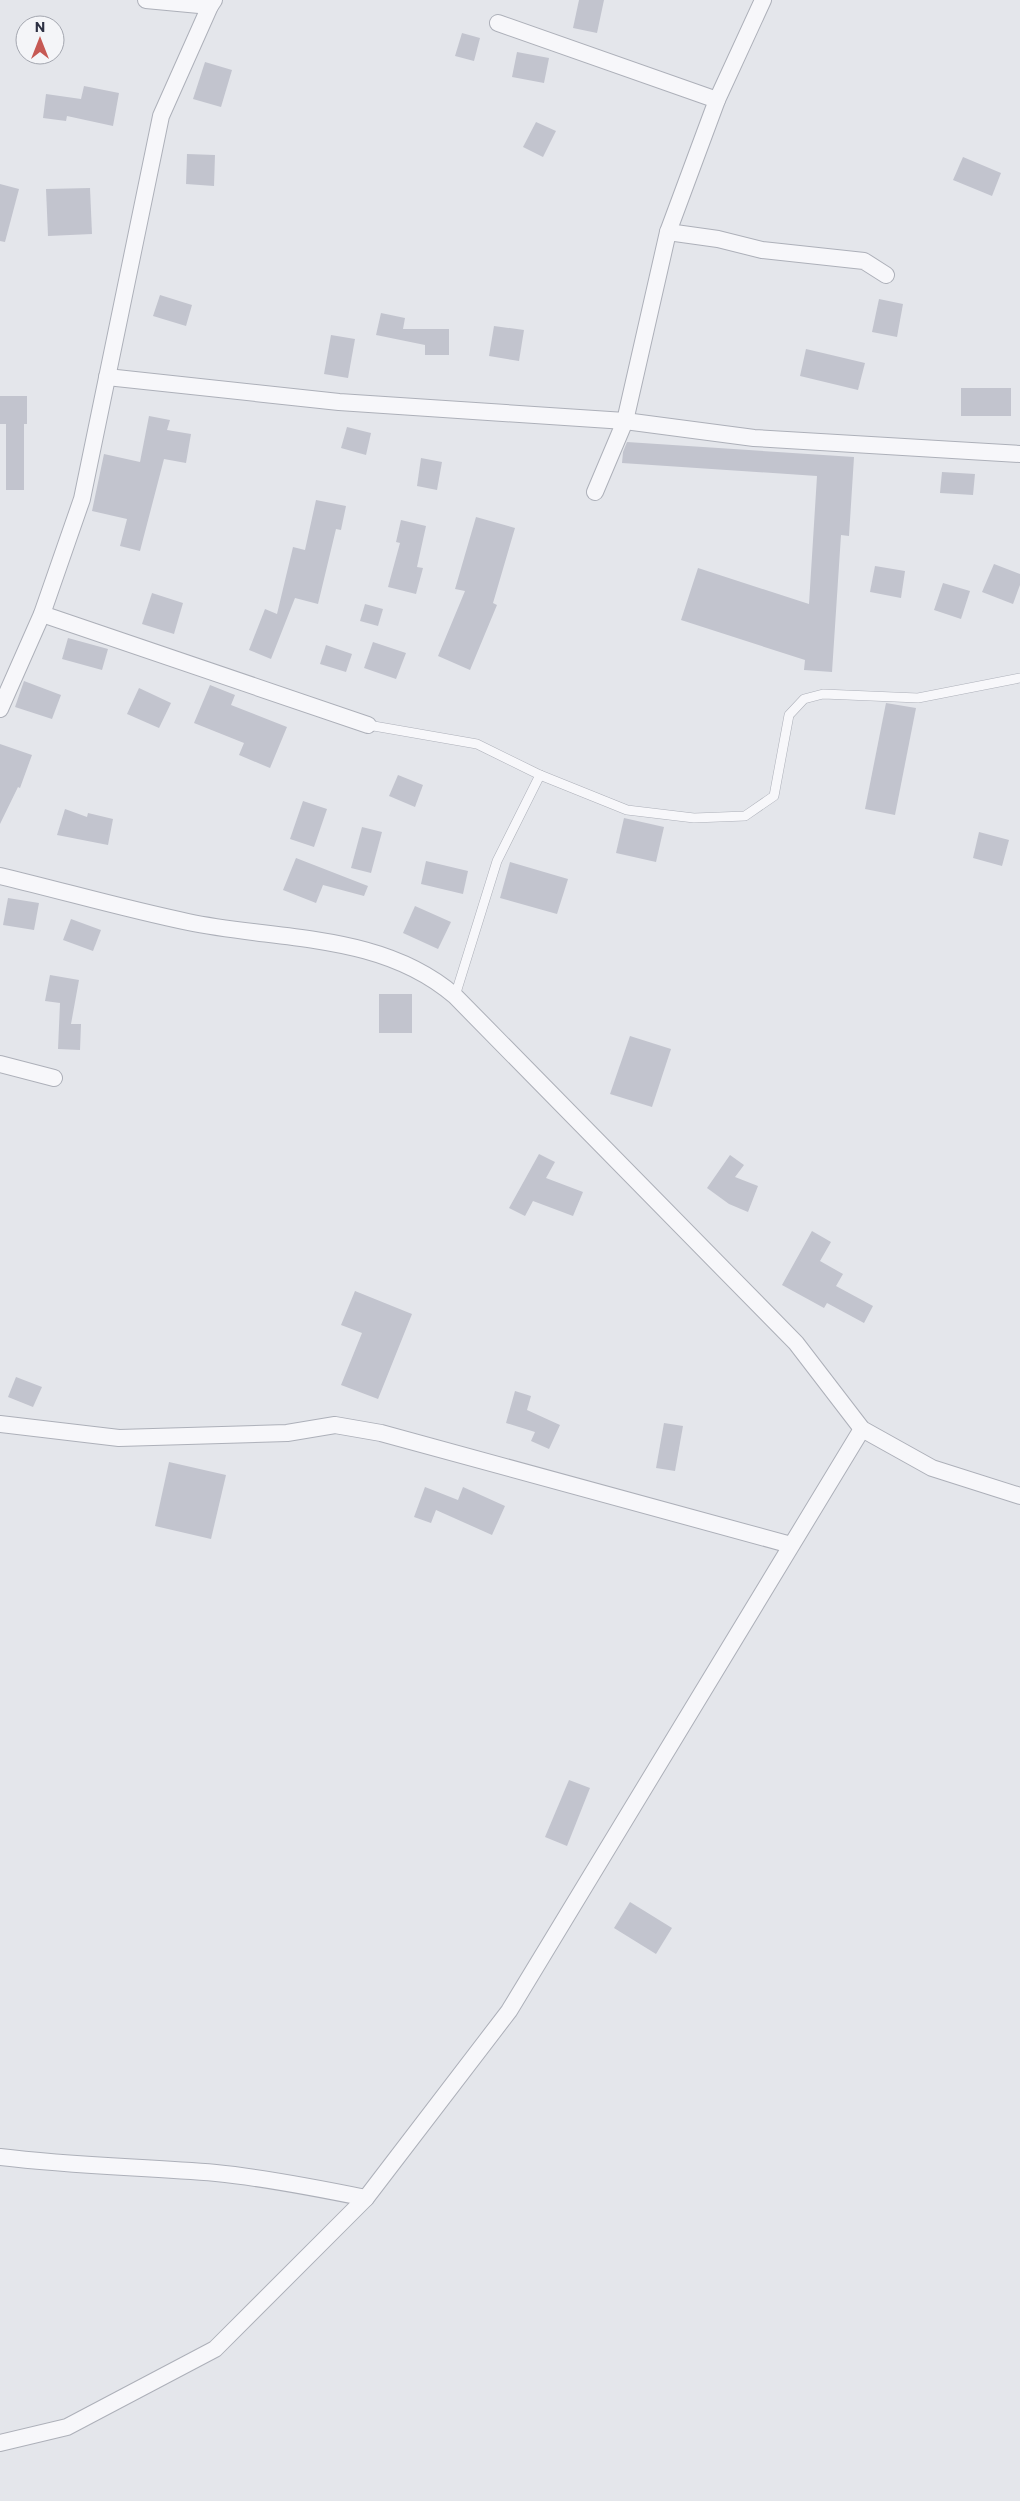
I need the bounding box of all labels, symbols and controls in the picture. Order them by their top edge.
north arrow [15,15,65,65]
text: N [35,18,45,35]

